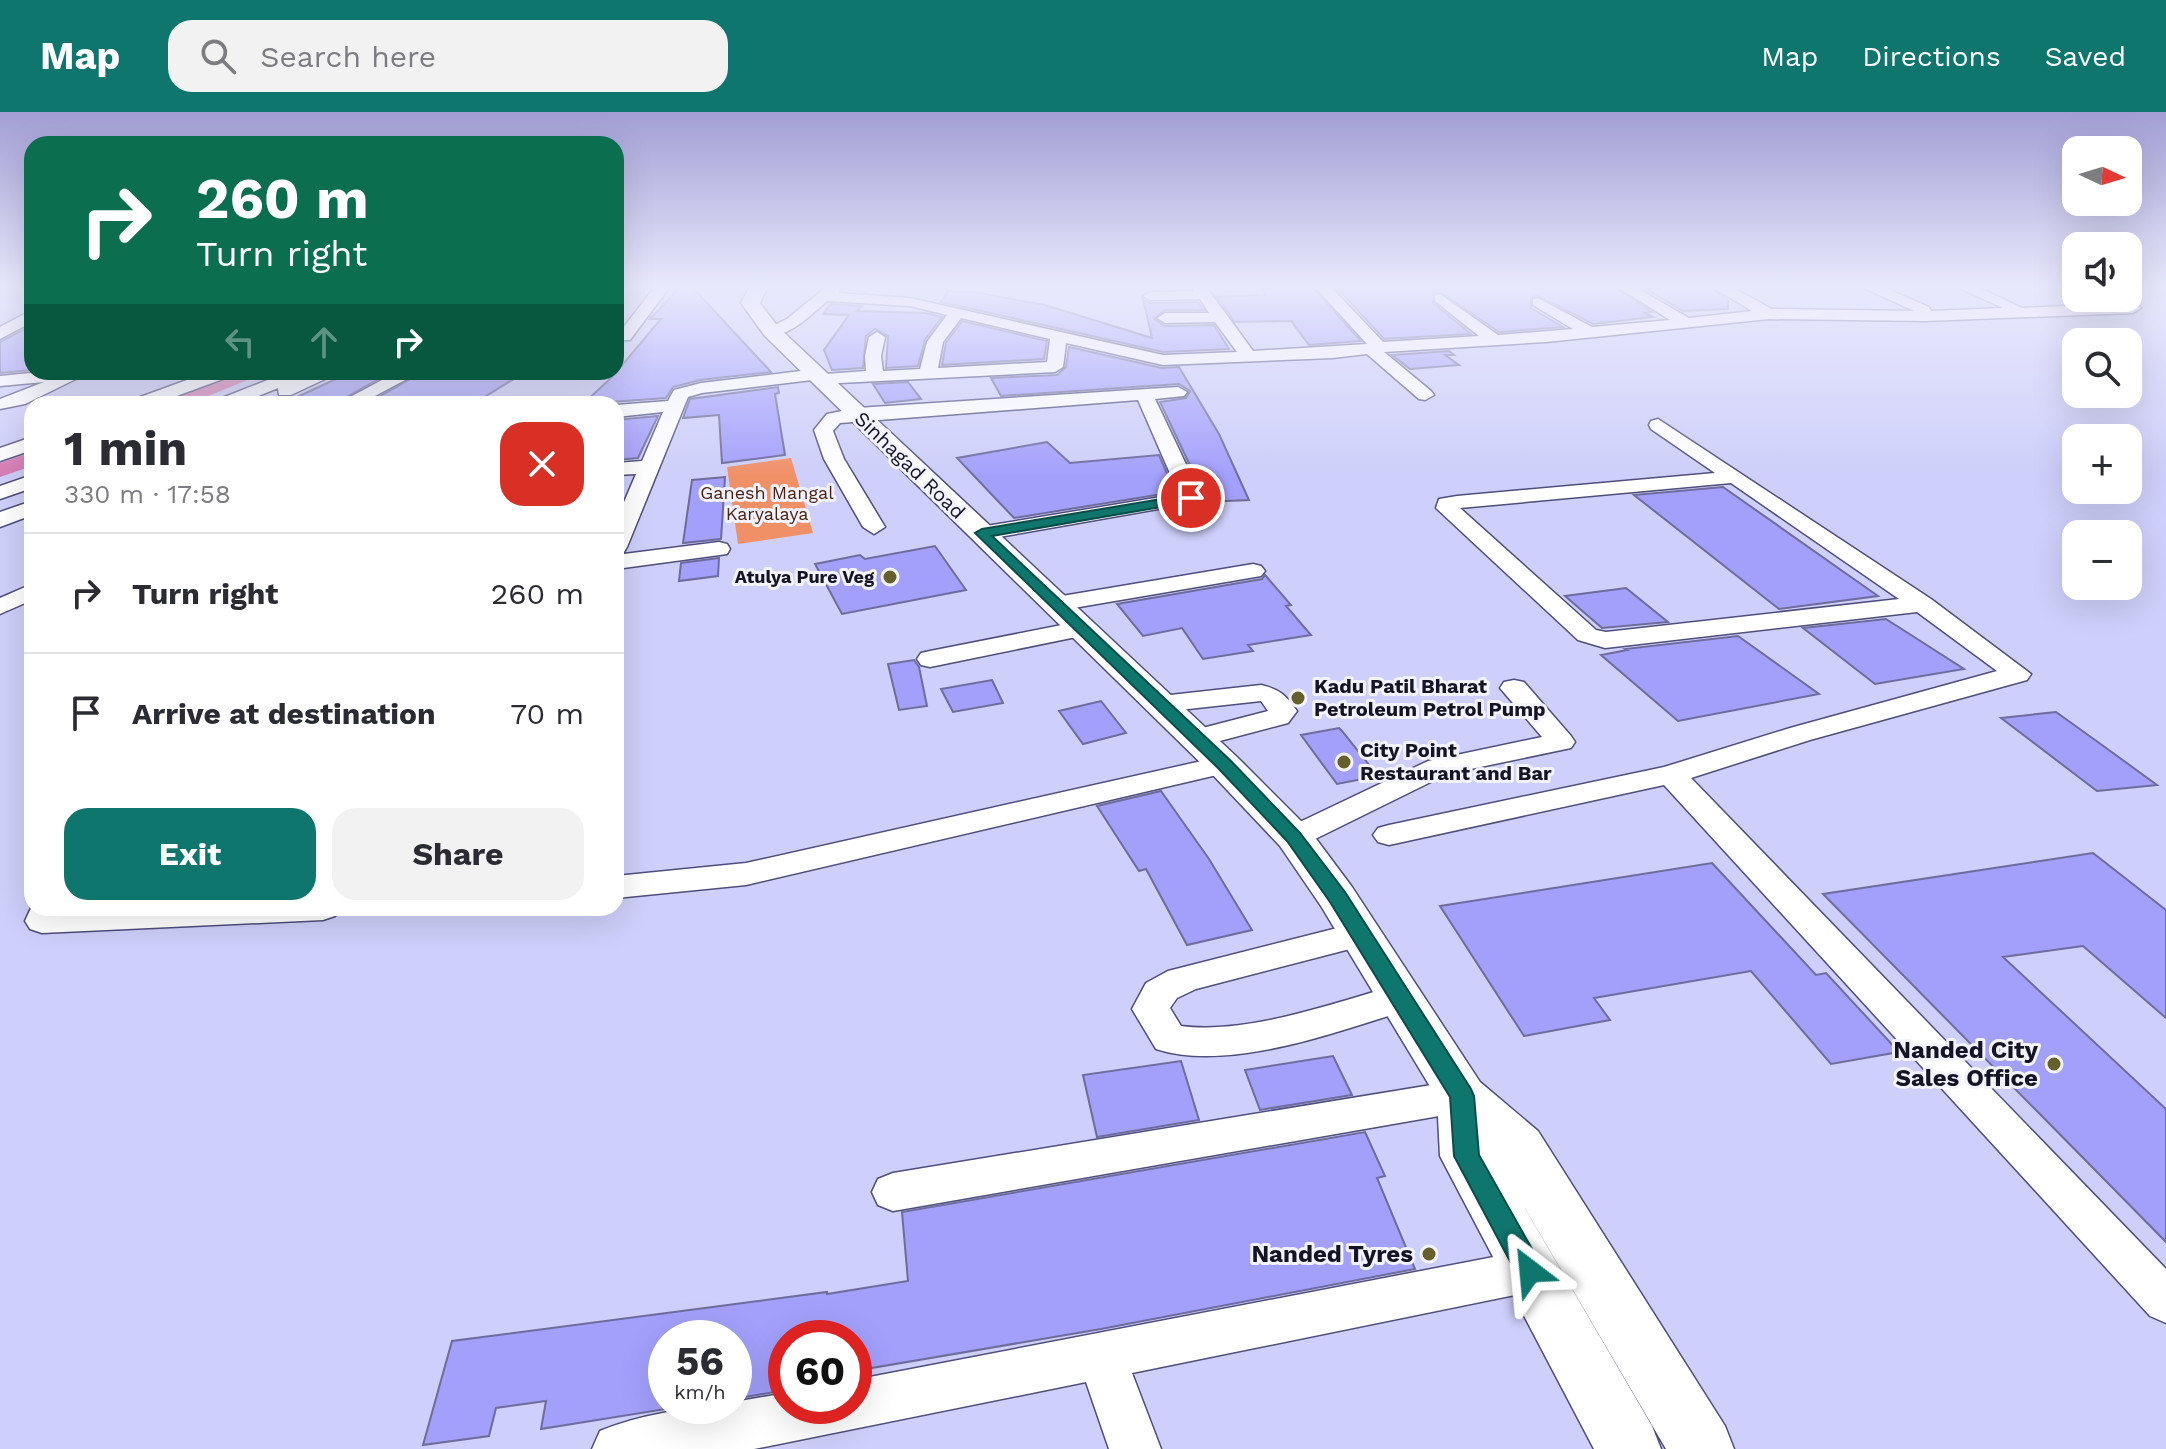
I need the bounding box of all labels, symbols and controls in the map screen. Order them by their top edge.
search box [168,20,728,92]
text: Map [40,34,120,78]
icon: search [196,34,240,78]
text: Search here [260,39,436,74]
text: Map [1761,40,1818,73]
text: Directions [1862,40,2001,73]
text: Saved [2045,40,2126,73]
north arrow [2062,136,2142,216]
map controls [2062,136,2142,600]
text: 260 m [196,166,369,232]
icon: right [64,168,168,272]
button: sound [2062,232,2142,312]
text: Turn right [196,233,367,275]
icon: left [218,320,262,364]
icon: ahead [302,320,346,364]
icon: right [386,320,430,364]
button: search [2062,328,2142,408]
street label: Sinhagad Road [850,406,970,524]
text: 1 min [64,420,187,477]
button: close [500,422,584,506]
button: + [2062,424,2142,504]
pin [1157,464,1225,532]
icon: arrive [1169,476,1213,520]
text: 330 m · 17:58 [64,479,231,509]
park label: Ganesh Mangal Karyalaya [700,482,834,524]
button: − [2062,520,2142,600]
place label: Atulya Pure Veg [735,566,875,587]
marker: Atulya Pure Veg [881,568,899,586]
icon: right [64,571,108,615]
text: Turn right [132,576,278,611]
text: 260 m [491,576,584,611]
place label: Kadu Patil Bharat Petroleum Petrol Pump [1314,674,1546,721]
marker: Kadu Patil Bharat Petroleum Petrol Pump [1289,689,1307,707]
icon: arrive [64,691,108,735]
text: Arrive at destination [132,696,436,731]
text: 70 m [510,696,584,731]
place label: City Point Restaurant and Bar [1360,738,1552,785]
marker: City Point Restaurant and Bar [1335,753,1353,771]
button: Exit [64,808,316,900]
button: Share [332,808,584,900]
place label: Nanded City Sales Office [1893,1036,2038,1092]
marker: Nanded City Sales Office [2045,1055,2063,1073]
position arrow [1488,1229,1572,1313]
place label: Nanded Tyres [1251,1240,1413,1268]
marker: Nanded Tyres [1420,1245,1438,1263]
speed limit sign: 60 [768,1320,872,1424]
text: 56 [676,1338,724,1385]
text: km/h [674,1380,726,1404]

